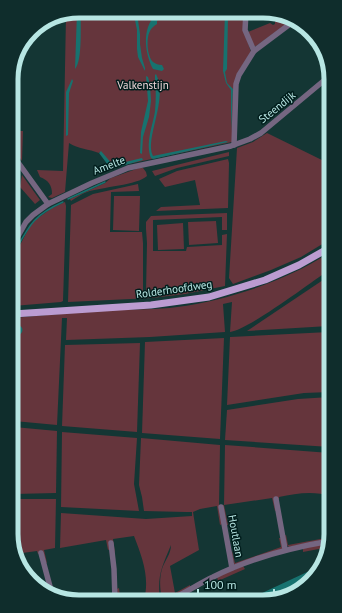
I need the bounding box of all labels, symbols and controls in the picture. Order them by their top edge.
park label: Valkenstijn [116,78,169,92]
street label: Steendijk [256,87,299,126]
street label: Amelte [91,152,127,178]
street label: Rolderhoofdweg [135,277,213,301]
street label: Houtlaan [225,514,247,558]
scale bar [198,571,274,597]
text: 100 m [204,577,237,592]

